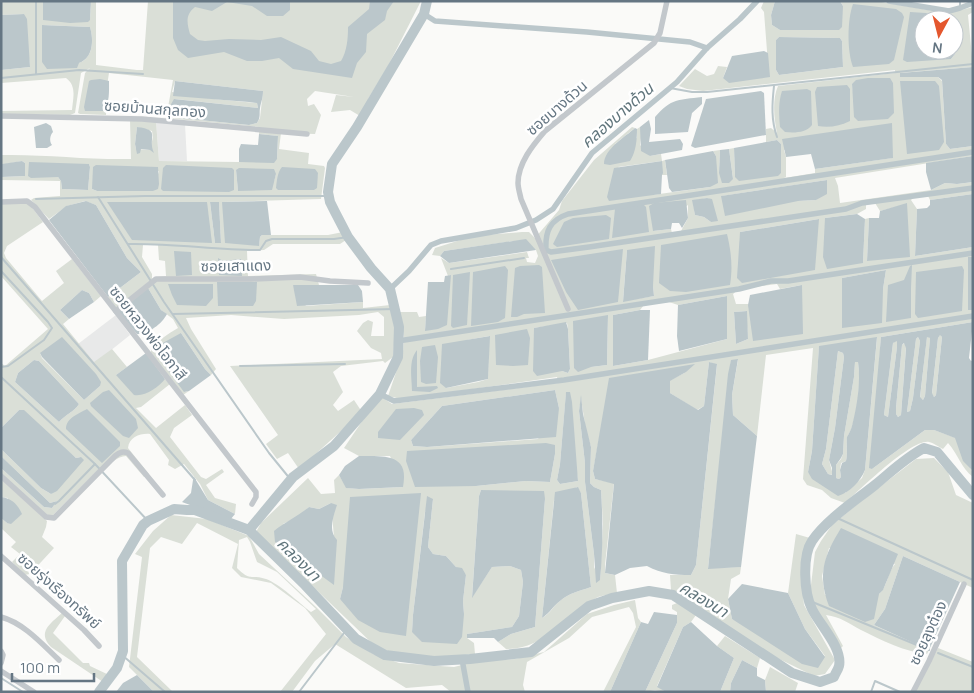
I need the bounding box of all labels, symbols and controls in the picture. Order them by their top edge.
north arrow [914,10,964,60]
text: N [931,38,944,58]
street label: ซอยบางด้วน [522,75,592,140]
water label: คลองบางด้วน [576,77,659,153]
street label: ซอยบ้านสกุลทอง [103,94,207,123]
street label: ซอยเสาแดง [201,254,271,277]
street label: ซอยหลวงพ่อโอภาสี [105,281,192,385]
water label: คลองนา [272,532,327,587]
street label: ซอยรุ่งเรืองทรัพย์ [13,548,106,634]
water label: คลองนา [676,576,734,623]
street label: ซอยลุงต๋อง [904,597,952,668]
scale bar [12,650,95,682]
text: 100 m [20,657,60,678]

